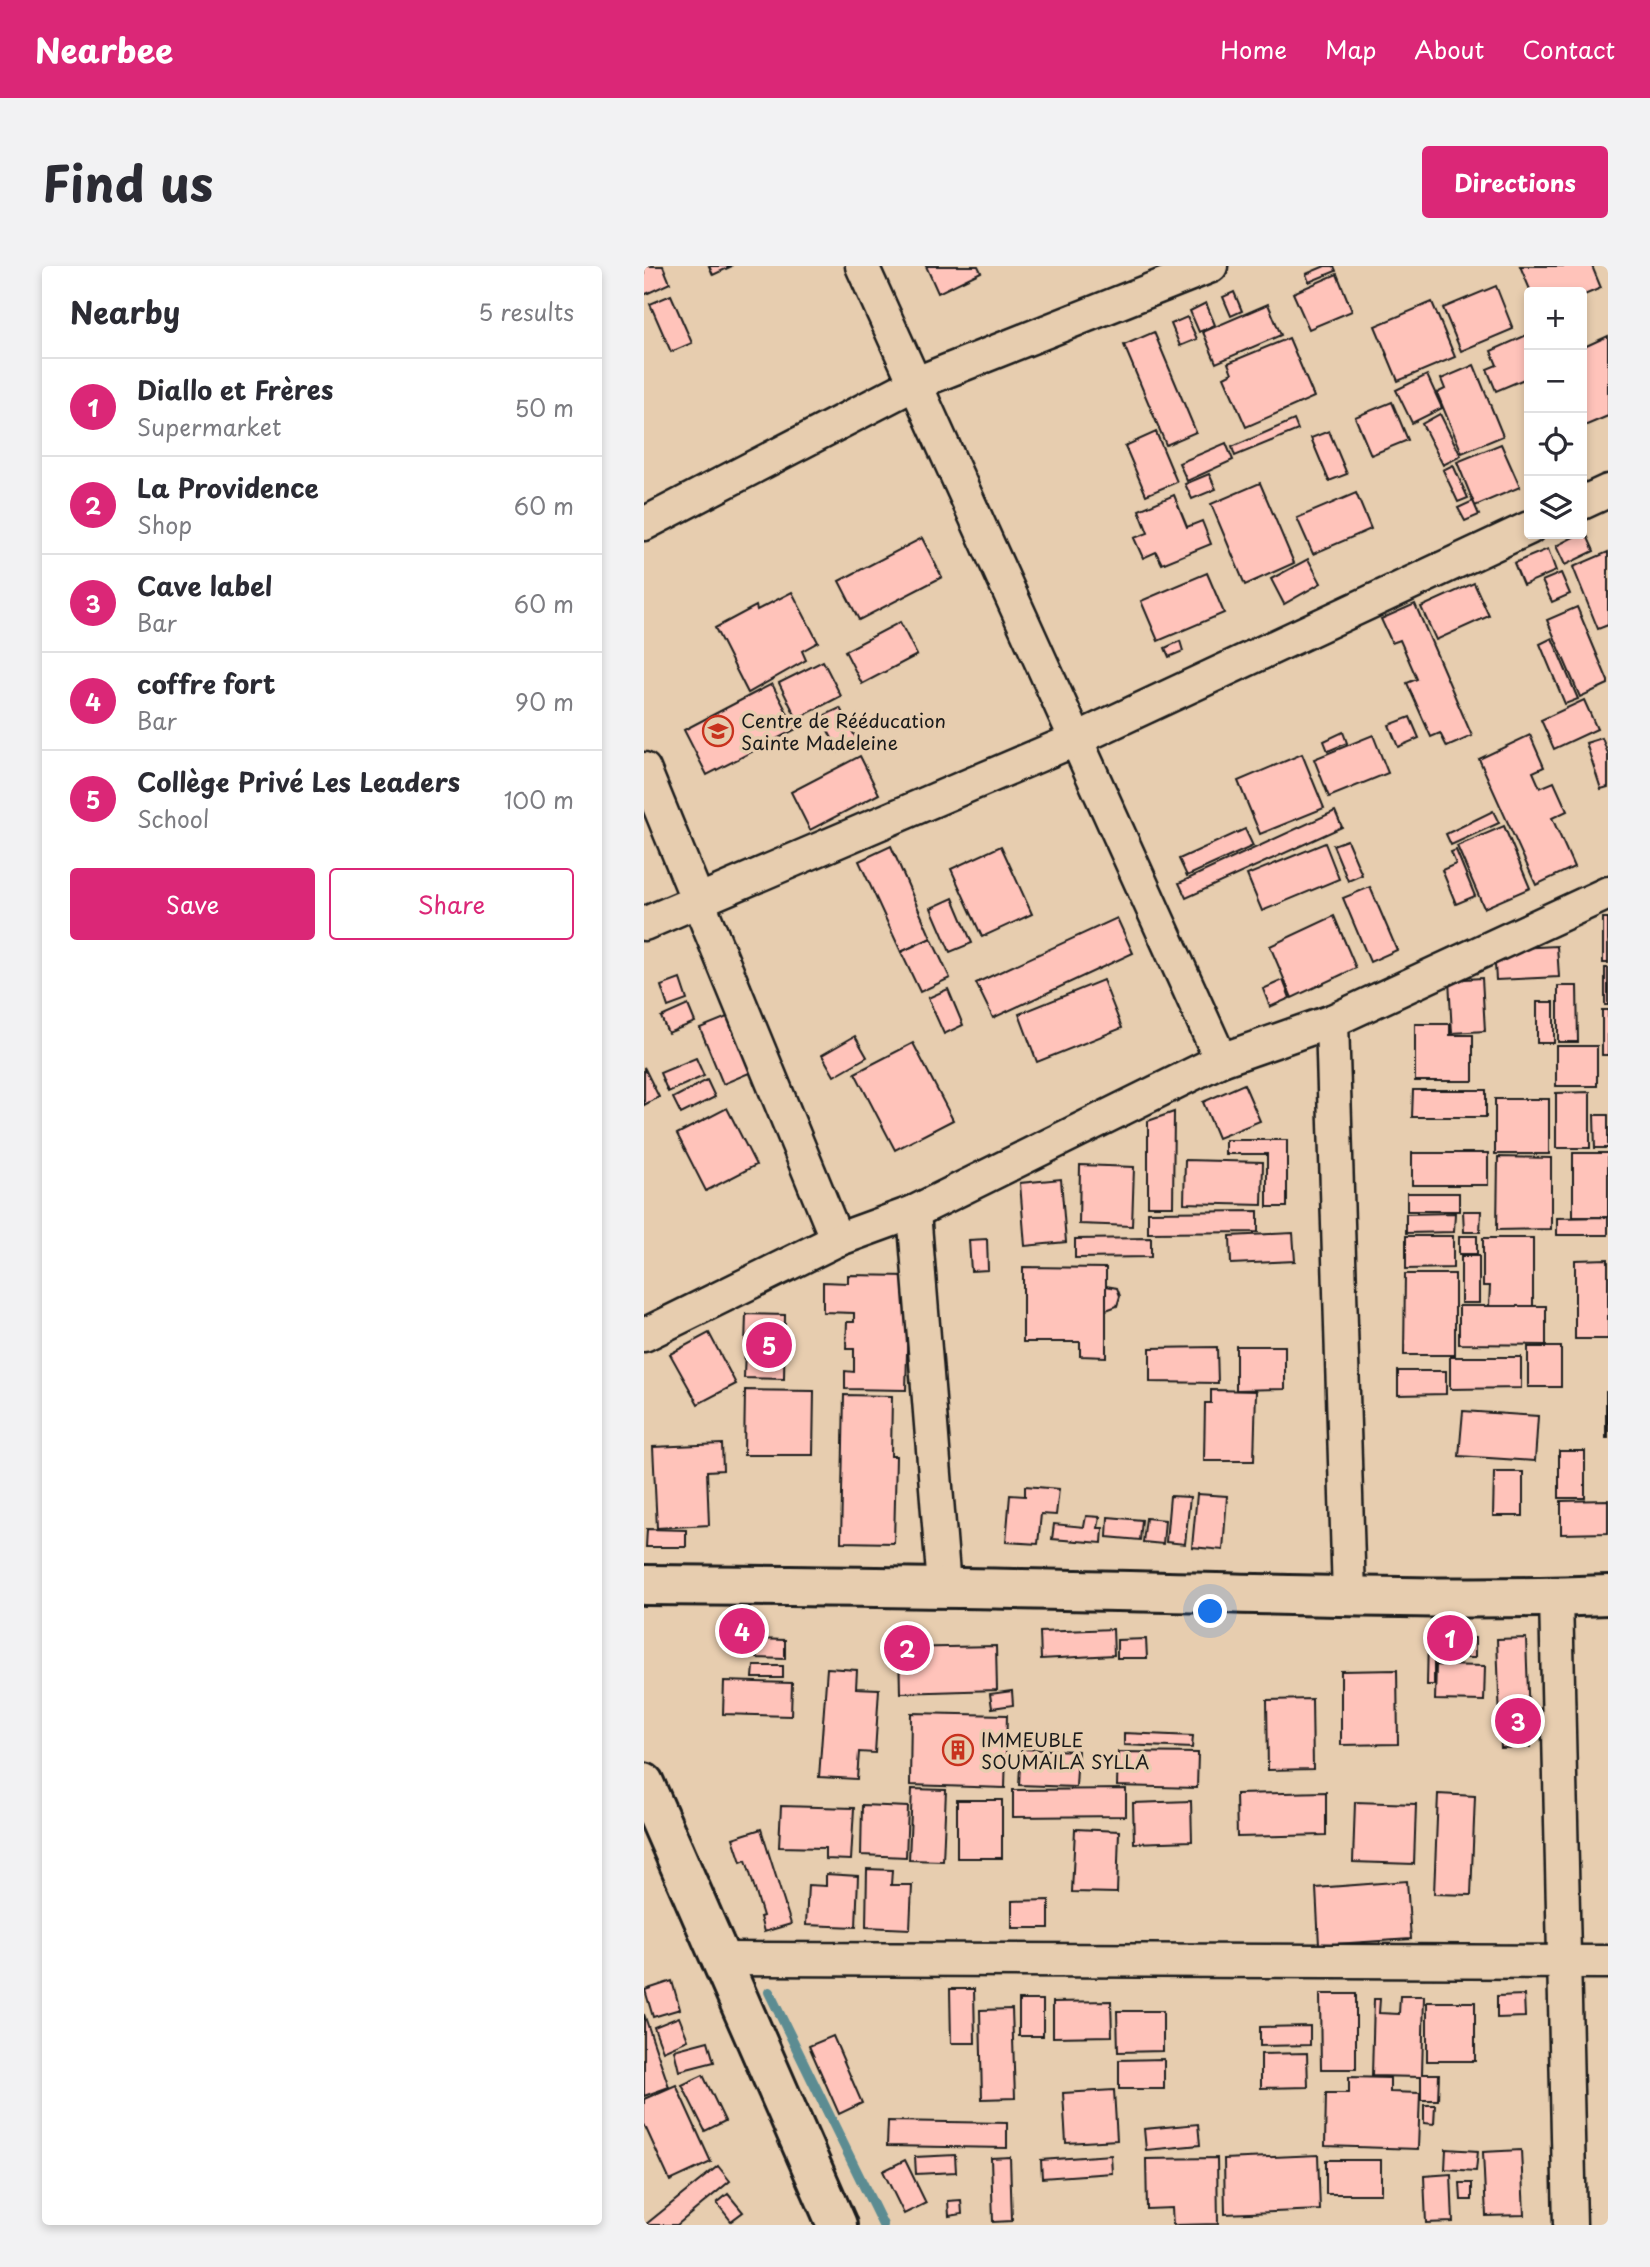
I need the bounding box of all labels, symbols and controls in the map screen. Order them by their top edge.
text: Nearbee [35,24,173,74]
text: Home [1220,31,1287,67]
text: Map [1325,31,1376,67]
text: About [1414,31,1484,67]
text: Contact [1522,31,1615,67]
text: Find us [42,145,213,219]
button: Directions [1422,146,1608,218]
map controls [1524,287,1587,539]
button: + [1524,287,1587,350]
text: Nearby [70,289,180,334]
text: 5 results [478,294,574,329]
button: − [1524,350,1587,413]
text: Diallo et Frères [137,370,333,409]
text: 1 [88,390,99,425]
text: 50 m [514,390,574,425]
text: Supermarket [137,409,281,444]
button: locate [1524,413,1587,476]
text: La Providence [137,468,319,507]
button: layers [1524,476,1587,539]
text: 2 [85,488,101,523]
text: 60 m [514,488,574,523]
text: Shop [137,507,192,542]
text: Cave label [137,566,272,605]
text: 3 [85,586,101,621]
text: 60 m [514,586,574,621]
text: Bar [137,605,177,640]
text: coffre fort [137,664,275,703]
text: 4 [85,684,101,719]
text: 90 m [515,684,574,719]
text: Bar [137,703,177,738]
place label: Centre de Rééducation Sainte Madeleine [741,706,946,756]
school or university icon: Centre de Rééducation Sainte Madeleine [701,714,735,748]
text: Collège Privé Les Leaders [137,762,460,801]
text: 5 [86,782,100,817]
text: 100 m [504,782,574,817]
text: School [137,801,209,836]
button: Save [70,868,315,940]
button: Share [329,868,574,940]
pin: 5 [746,1319,792,1371]
your location [1193,1594,1227,1628]
pin: 4 [719,1605,765,1657]
pin: 1 [1427,1612,1473,1664]
pin: 2 [884,1622,930,1674]
pin: 3 [1495,1695,1541,1747]
place label: IMMEUBLE SOUMAILA SYLLA [981,1725,1149,1775]
building icon: IMMEUBLE SOUMAILA SYLLA [941,1733,975,1767]

